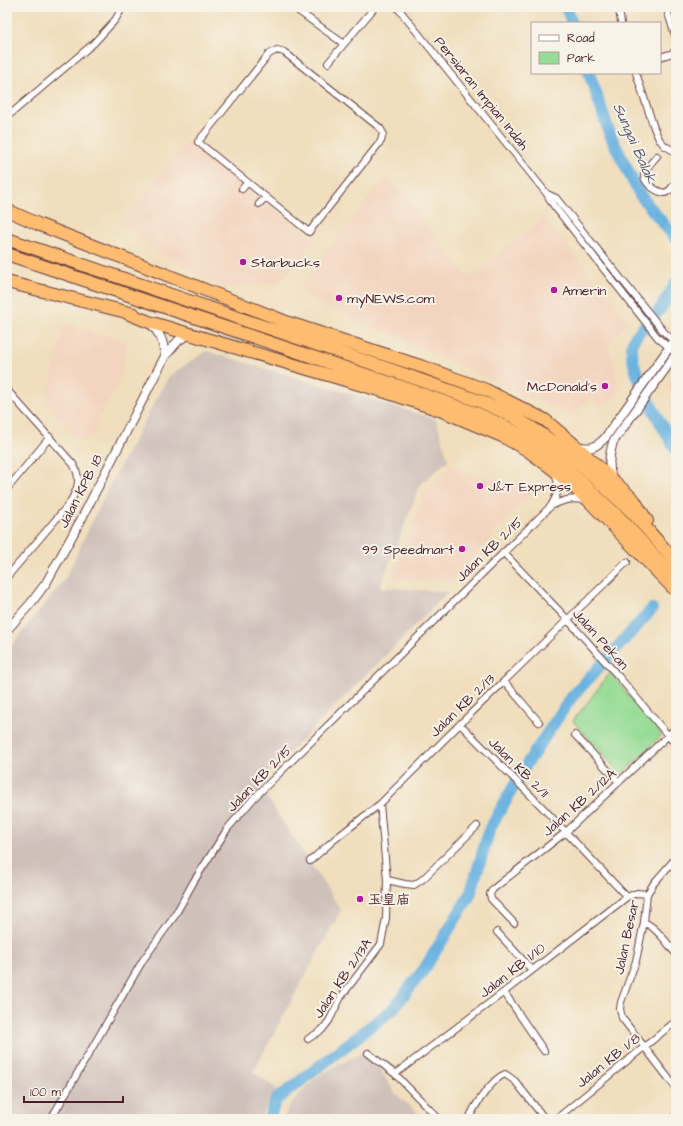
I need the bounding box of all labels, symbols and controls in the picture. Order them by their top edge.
legend [531,22,661,74]
text: Road [567,30,595,47]
street label: Persiaran Impian Indah [429,33,533,155]
text: Park [567,50,595,67]
water label: Sungai Balak [607,100,662,188]
place label: Starbucks [251,253,320,273]
marker: Starbucks [238,257,248,267]
place label: Amerin [562,281,606,301]
marker: Amerin [549,285,559,295]
place label: myNEWS.com [347,289,435,309]
marker: myNEWS.com [334,293,344,303]
place label: McDonald's [527,377,597,397]
marker: McDonald's [600,381,610,391]
street label: Jalan KPB 18 [54,451,108,532]
place label: J&T Express [488,477,571,497]
marker: J&T Express [475,481,485,491]
street label: Jalan KB 2/15 [452,512,528,587]
place label: 99 Speedmart [362,540,454,560]
marker: 99 Speedmart [457,544,467,554]
street label: Jalan Pekan [568,605,633,674]
street label: Jalan KB 2/13 [426,669,500,742]
street label: Jalan KB 2/11 [483,733,553,803]
street label: Jalan KB 2/15 [222,741,297,817]
street label: Jalan KB 2/12A [538,764,621,842]
place label: 玉皇庙 [368,890,410,910]
marker: 玉皇庙 [355,894,365,904]
street label: Jalan Besar [609,898,645,976]
street label: Jalan KB 2/13A [309,934,377,1023]
street label: Jalan KB 1/10 [475,938,550,1003]
street label: Jalan KB 1/8 [572,1029,645,1093]
scale bar [24,1078,123,1104]
text: 100 m [30,1084,61,1101]

